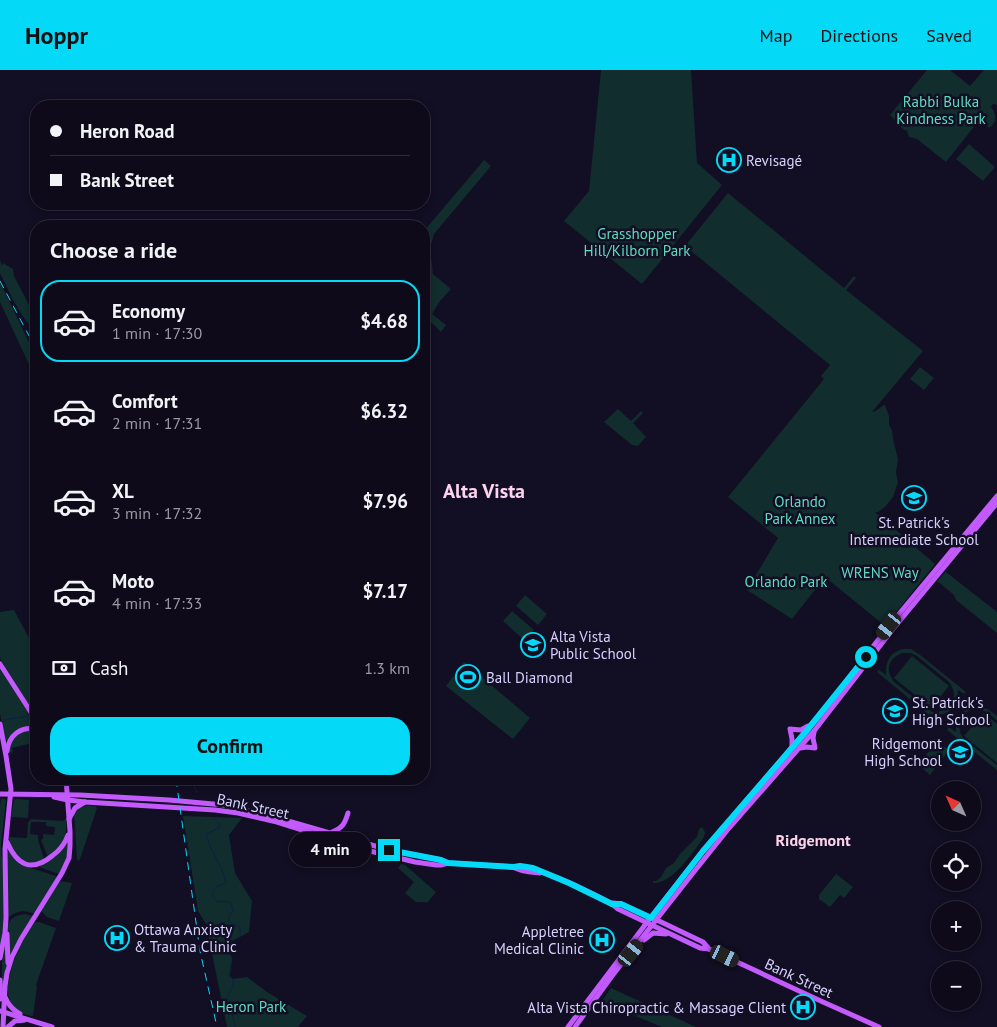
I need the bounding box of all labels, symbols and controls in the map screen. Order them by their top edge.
text: Hoppr [25,20,88,51]
text: Map [760,24,792,47]
text: Directions [820,24,898,47]
text: Saved [926,24,972,47]
park label: Rabbi Bulka Kindness Park [896,92,987,128]
text: Heron Road [80,119,174,143]
hospital icon: Revisagé [716,147,742,173]
place label: Revisagé [746,151,802,170]
text: Bank Street [80,168,174,192]
park label: Grasshopper Hill/Kilborn Park [584,224,691,260]
text: Choose a ride [50,236,177,264]
icon: car [52,299,97,344]
text: Economy [112,299,185,323]
text: $4.68 [360,309,408,333]
text: 1 min · 17:30 [112,323,202,343]
icon: car [52,389,97,434]
text: Comfort [112,389,178,413]
text: $6.32 [360,399,408,423]
text: 2 min · 17:31 [112,413,202,433]
district label: Alta Vista [443,478,525,504]
icon: car [52,479,97,524]
text: XL [112,479,134,503]
school or university icon: St. Patrick's Intermediate School [901,485,927,511]
text: $7.96 [362,489,408,513]
park label: Orlando Park Annex [765,492,836,528]
text: 3 min · 17:32 [112,503,202,523]
place label: St. Patrick's Intermediate School [849,513,979,549]
park label: WRENS Way [841,563,919,582]
icon: car [52,569,97,614]
text: Moto [112,569,154,593]
park label: Orlando Park [744,572,828,591]
text: $7.17 [362,579,408,603]
text: 4 min · 17:33 [112,593,202,613]
car [873,610,904,642]
place label: Alta Vista Public School [550,627,637,663]
school or university icon: Alta Vista Public School [520,632,546,658]
route start [855,646,877,668]
icon: cash [50,654,78,682]
text: Cash [90,656,128,680]
text: 1.3 km [364,658,410,678]
sports icon: Ball Diamond [455,664,481,690]
place label: Ball Diamond [486,668,573,687]
place label: St. Patrick's High School [912,693,990,729]
school or university icon: St. Patrick's High School [882,698,908,724]
button: Confirm [50,717,410,775]
place label: Ridgemont High School [864,734,943,770]
school or university icon: Ridgemont High School [947,739,973,765]
north arrow [931,781,981,831]
map controls [931,781,981,1011]
street label: Bank Street [215,789,291,823]
district label: Ridgemont [775,830,851,850]
callout: 4 min [289,832,372,868]
text: 4 min [310,839,350,859]
route end [378,839,400,861]
button: locate [931,841,981,891]
button: + [931,901,981,951]
place label: Ottawa Anxiety & Trauma Clinic [134,920,237,956]
place label: Appletree Medical Clinic [494,922,584,958]
hospital icon: Ottawa Anxiety & Trauma Clinic [104,925,130,951]
hospital icon: Appletree Medical Clinic [589,927,615,953]
car [615,937,646,969]
car [708,943,741,969]
street label: Bank Street [762,954,836,1002]
button: − [931,961,981,1011]
hospital icon: Alta Vista Chiropractic & Massage Client [790,994,816,1020]
park label: Heron Park [216,997,287,1016]
place label: Alta Vista Chiropractic & Massage Client [527,998,786,1017]

